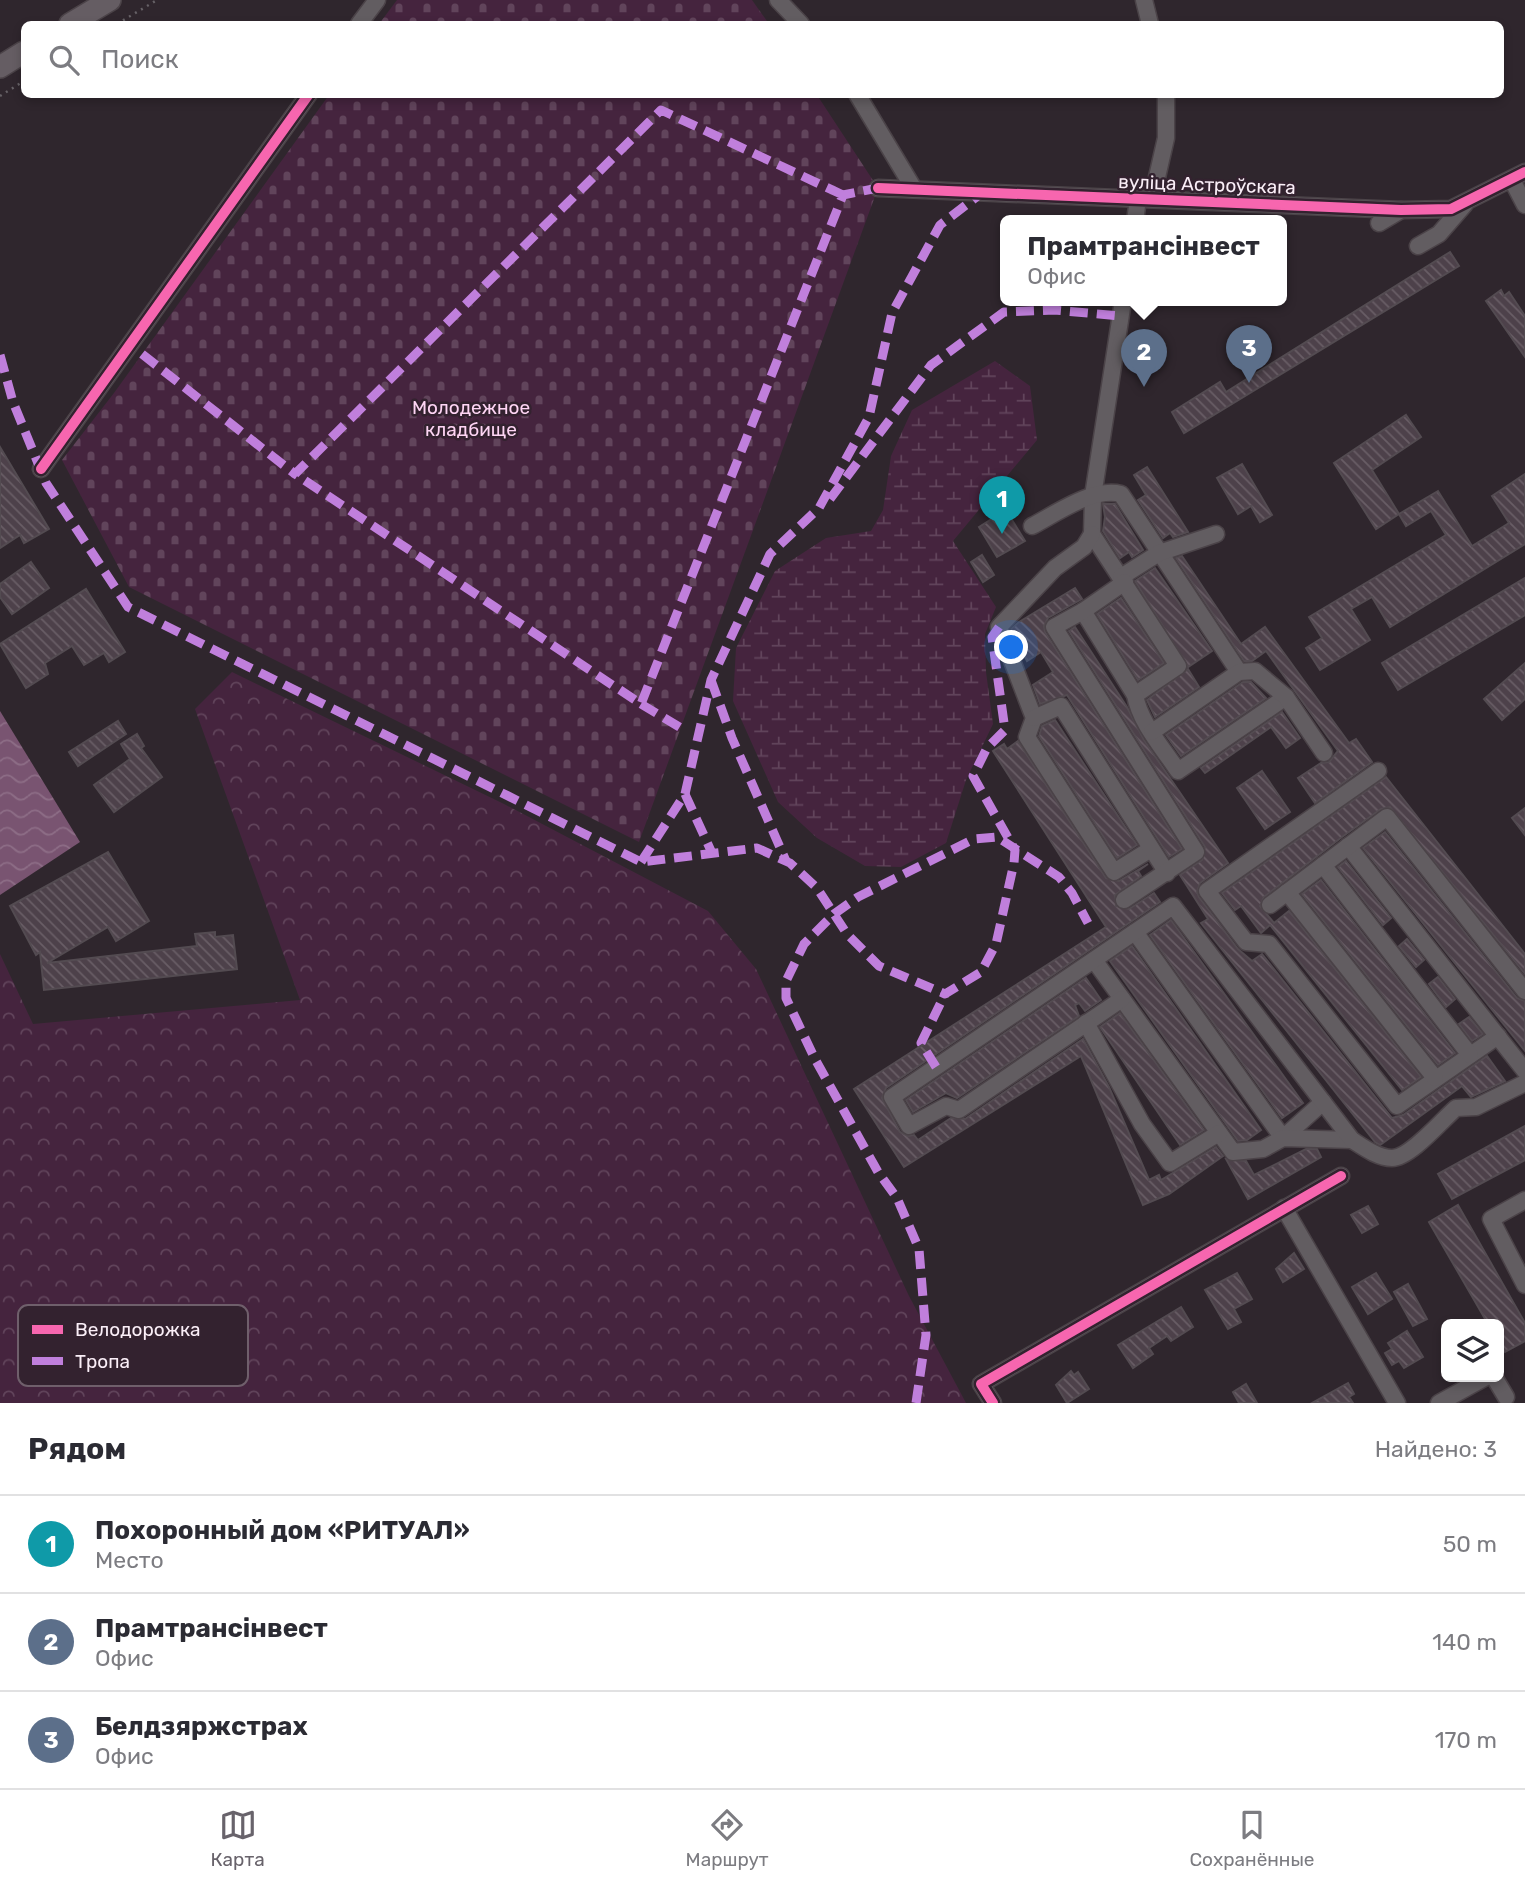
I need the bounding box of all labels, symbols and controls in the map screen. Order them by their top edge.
search box [21,21,1504,98]
icon: search [45,41,83,79]
text: Поиск [101,44,179,75]
street label: вуліца Астроўскага [1118,170,1296,199]
popup [1000,215,1287,306]
text: Прамтрансінвест [1027,231,1260,262]
text: Офис [1027,262,1086,290]
pin: 3 [1226,325,1272,383]
pin: 2 [1121,329,1167,387]
park label: Молодежное кладбище [412,396,530,441]
pin: 1 [979,476,1025,534]
your location [994,630,1028,664]
legend [18,1305,248,1386]
text: Велодорожка [75,1318,201,1341]
map controls [1441,1319,1504,1382]
button: layers [1441,1319,1504,1382]
text: Тропа [75,1350,130,1373]
text: Рядом [28,1431,126,1467]
text: Найдено: 3 [1375,1435,1497,1463]
text: Похоронный дом «РИТУАЛ» [95,1515,470,1546]
text: 1 [45,1530,57,1558]
text: 50 m [1443,1530,1497,1558]
text: Место [95,1546,164,1574]
text: Прамтрансінвест [95,1613,328,1644]
text: 2 [44,1628,58,1656]
text: 140 m [1432,1628,1497,1656]
text: Офис [95,1644,154,1672]
text: Белдзяржстрах [95,1711,308,1742]
text: 3 [43,1726,59,1754]
text: 170 m [1435,1726,1497,1754]
text: Офис [95,1742,154,1770]
tab: Карта [210,1806,265,1871]
tab: Маршрут [686,1806,769,1871]
tab: Сохранённые [1189,1806,1315,1871]

